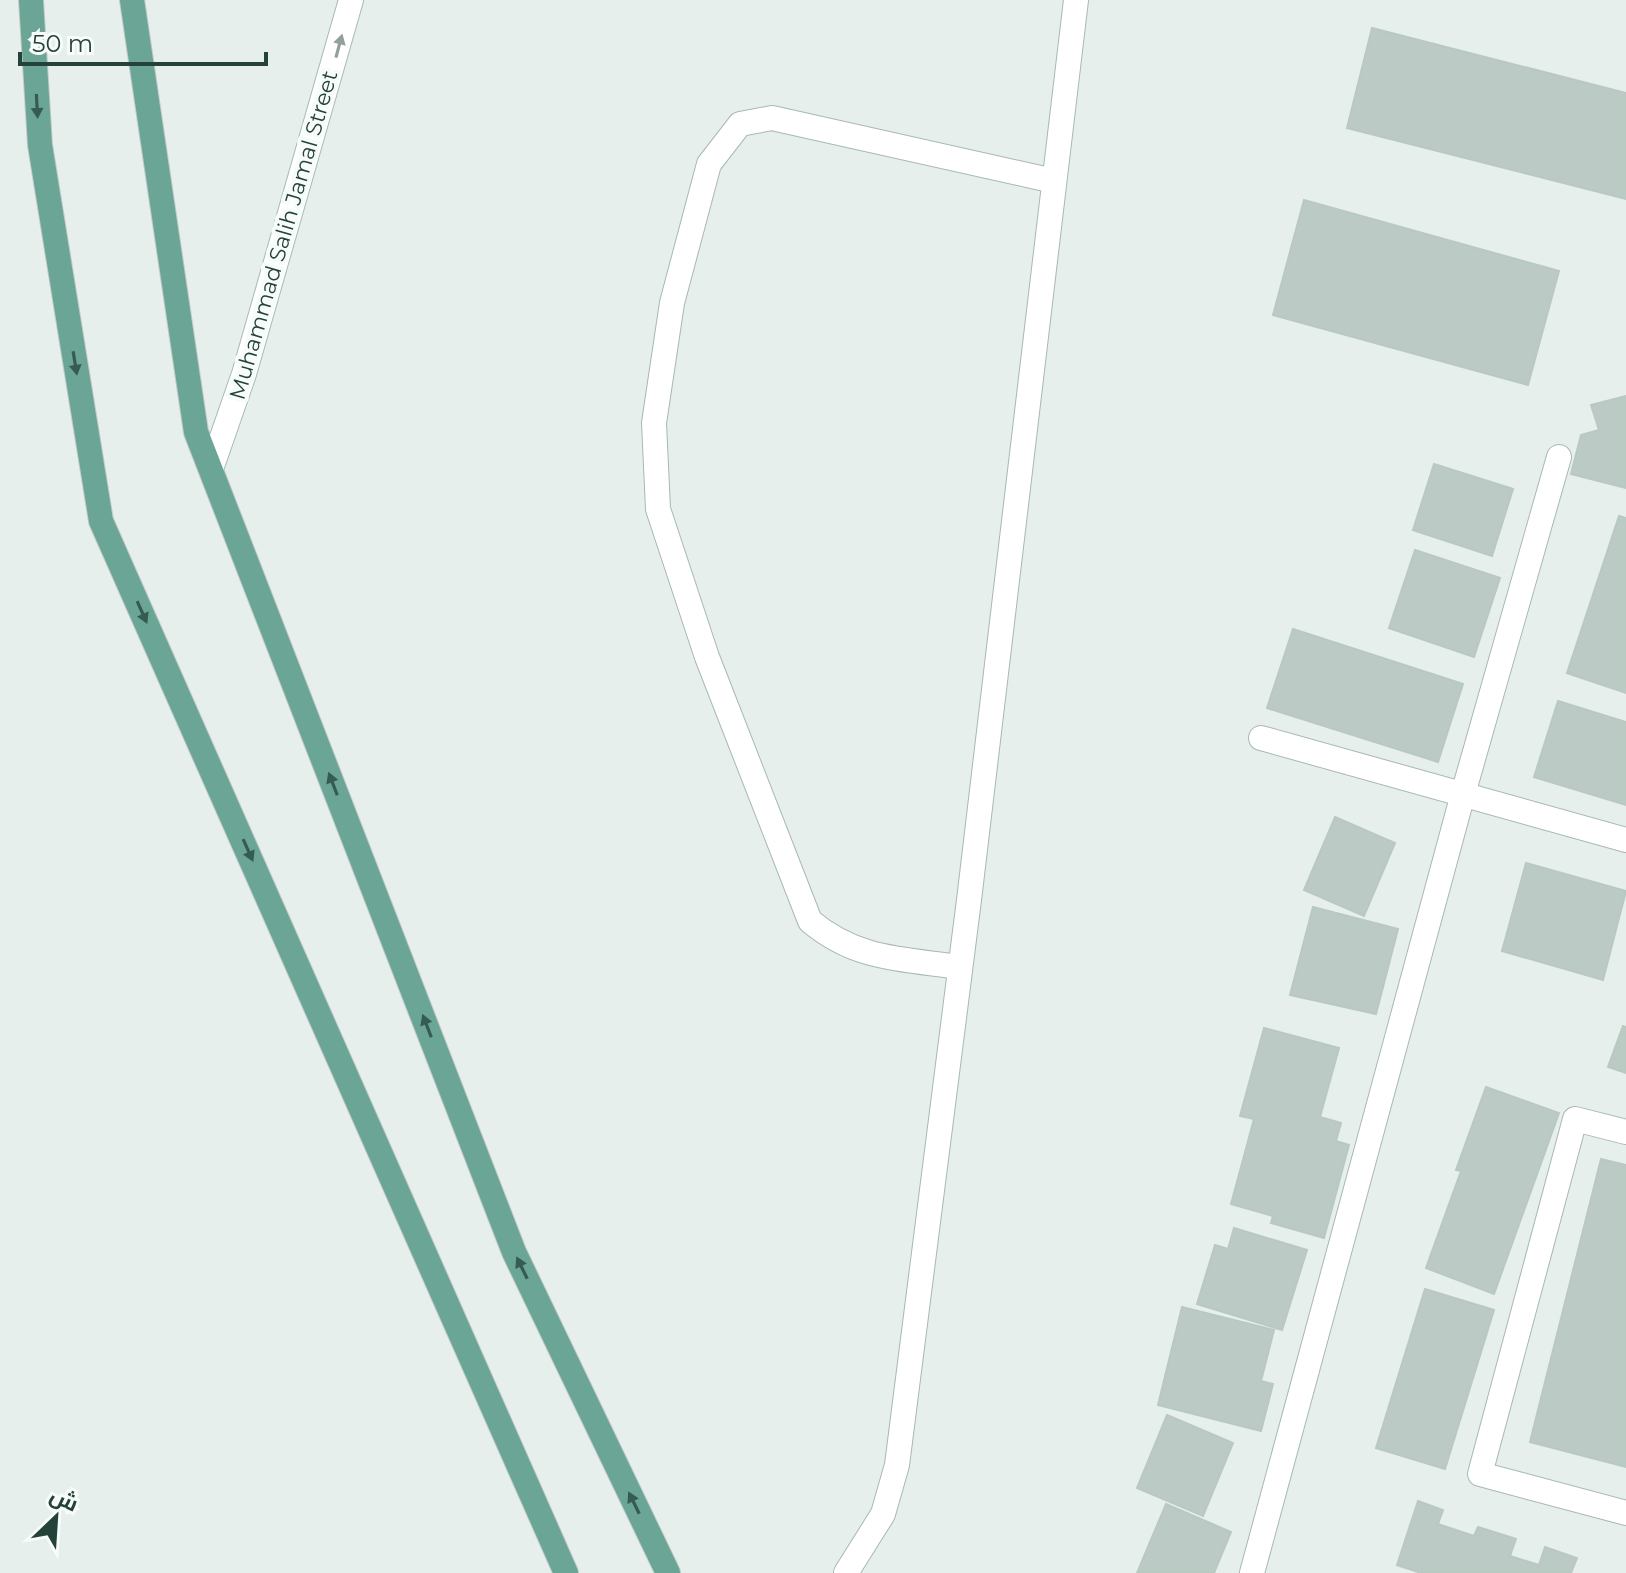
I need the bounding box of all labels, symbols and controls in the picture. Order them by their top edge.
scale bar [20,16,266,66]
text: 50 m [32,29,93,58]
one-way arrow [333,33,345,58]
street label: Muhammad Salih Jamal Street [223,67,344,403]
one-way arrow [31,94,44,119]
one-way arrow [70,351,82,376]
one-way arrow [135,600,149,624]
one-way arrow [326,772,339,796]
one-way arrow [241,838,254,861]
one-way arrow [420,1014,433,1038]
one-way arrow [515,1257,529,1280]
north arrow [16,1477,96,1557]
text: ش [46,1481,83,1518]
one-way arrow [628,1491,641,1514]

